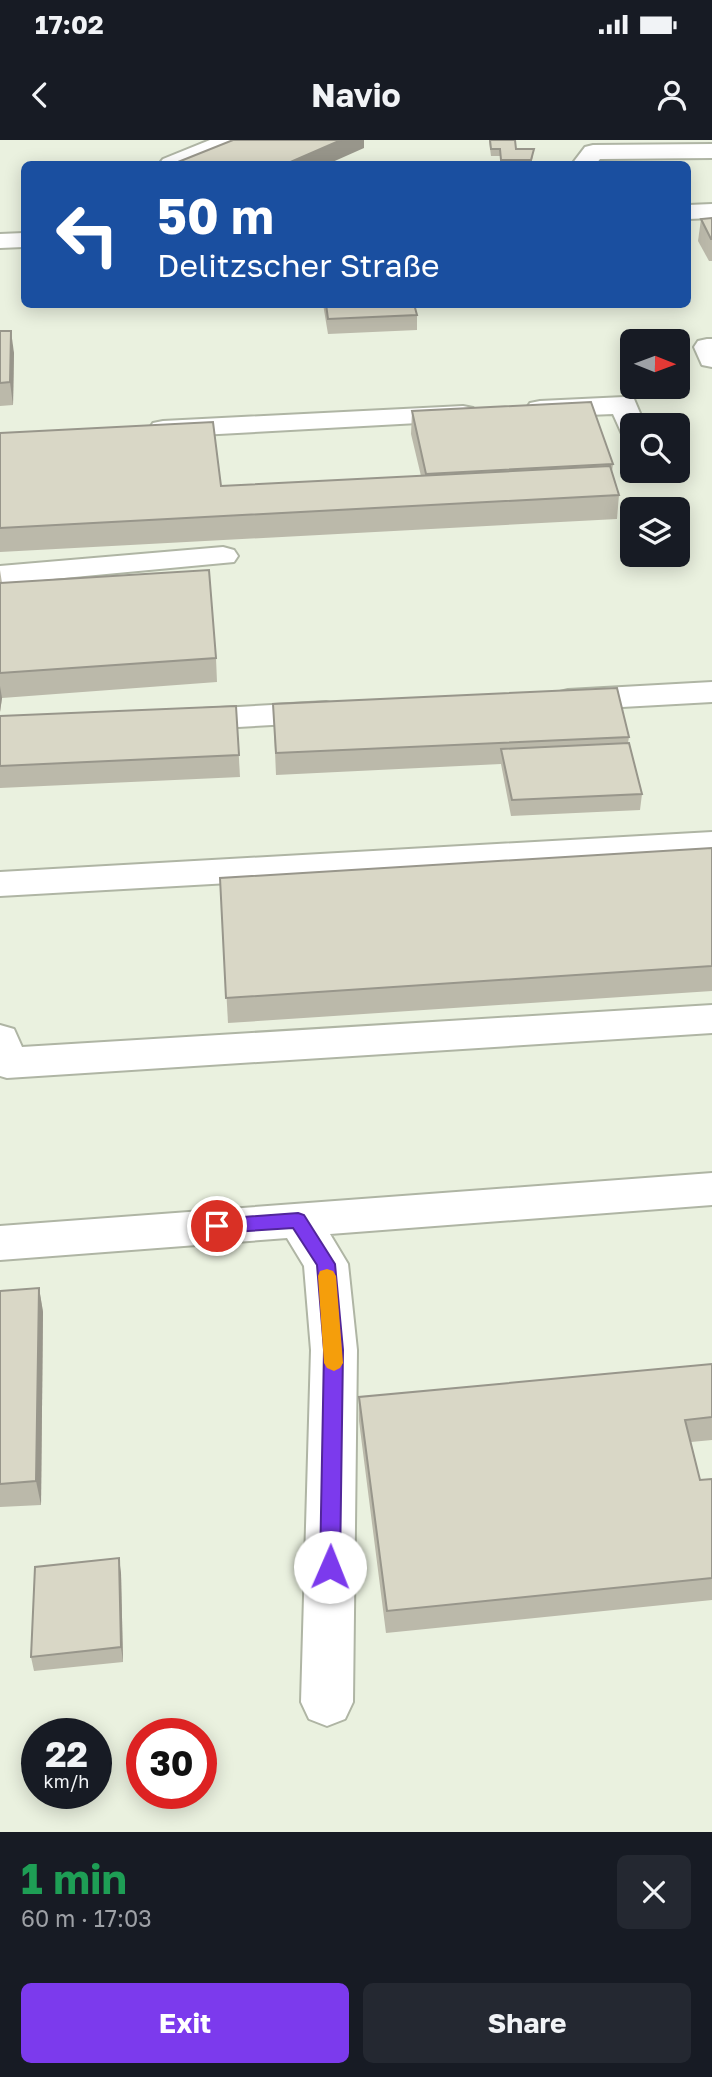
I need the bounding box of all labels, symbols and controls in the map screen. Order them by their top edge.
text: 17:02 [35,9,104,40]
icon: back [21,76,59,114]
text: Navio [311,76,401,114]
icon: person [653,76,691,114]
text: 50 m [157,186,274,245]
icon: left [42,189,133,280]
text: Delitzscher Straße [157,246,440,284]
north arrow [620,329,690,399]
map controls [620,329,690,567]
button: search [620,413,690,483]
button: layers [620,497,690,567]
pin [187,1196,247,1256]
icon: arrive [198,1207,236,1245]
position arrow [293,1530,367,1604]
speed limit sign: 30 [126,1718,217,1809]
text: 22 [45,1733,88,1775]
text: km/h [44,1770,89,1792]
text: 1 min [21,1853,127,1903]
button: close [617,1855,691,1929]
text: 60 m · 17:03 [21,1904,152,1932]
button: Exit [21,1983,349,2063]
button: Share [363,1983,691,2063]

